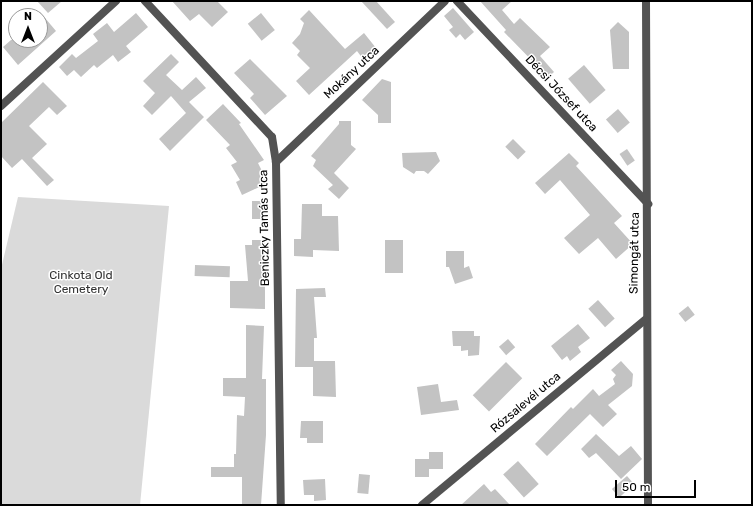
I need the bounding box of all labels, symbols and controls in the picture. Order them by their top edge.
north arrow [8,8,48,48]
text: N [24,10,32,23]
street label: Mokány utca [321,44,383,102]
street label: Décsi József utca [522,53,600,135]
street label: Beniczky Tamás utca [257,169,273,287]
street label: Simongát utca [627,212,643,294]
park label: Cinkota Old Cemetery [49,269,113,297]
street label: Rózsalevél utca [488,370,564,436]
scale bar [617,472,698,498]
text: 50 m [622,480,650,494]

